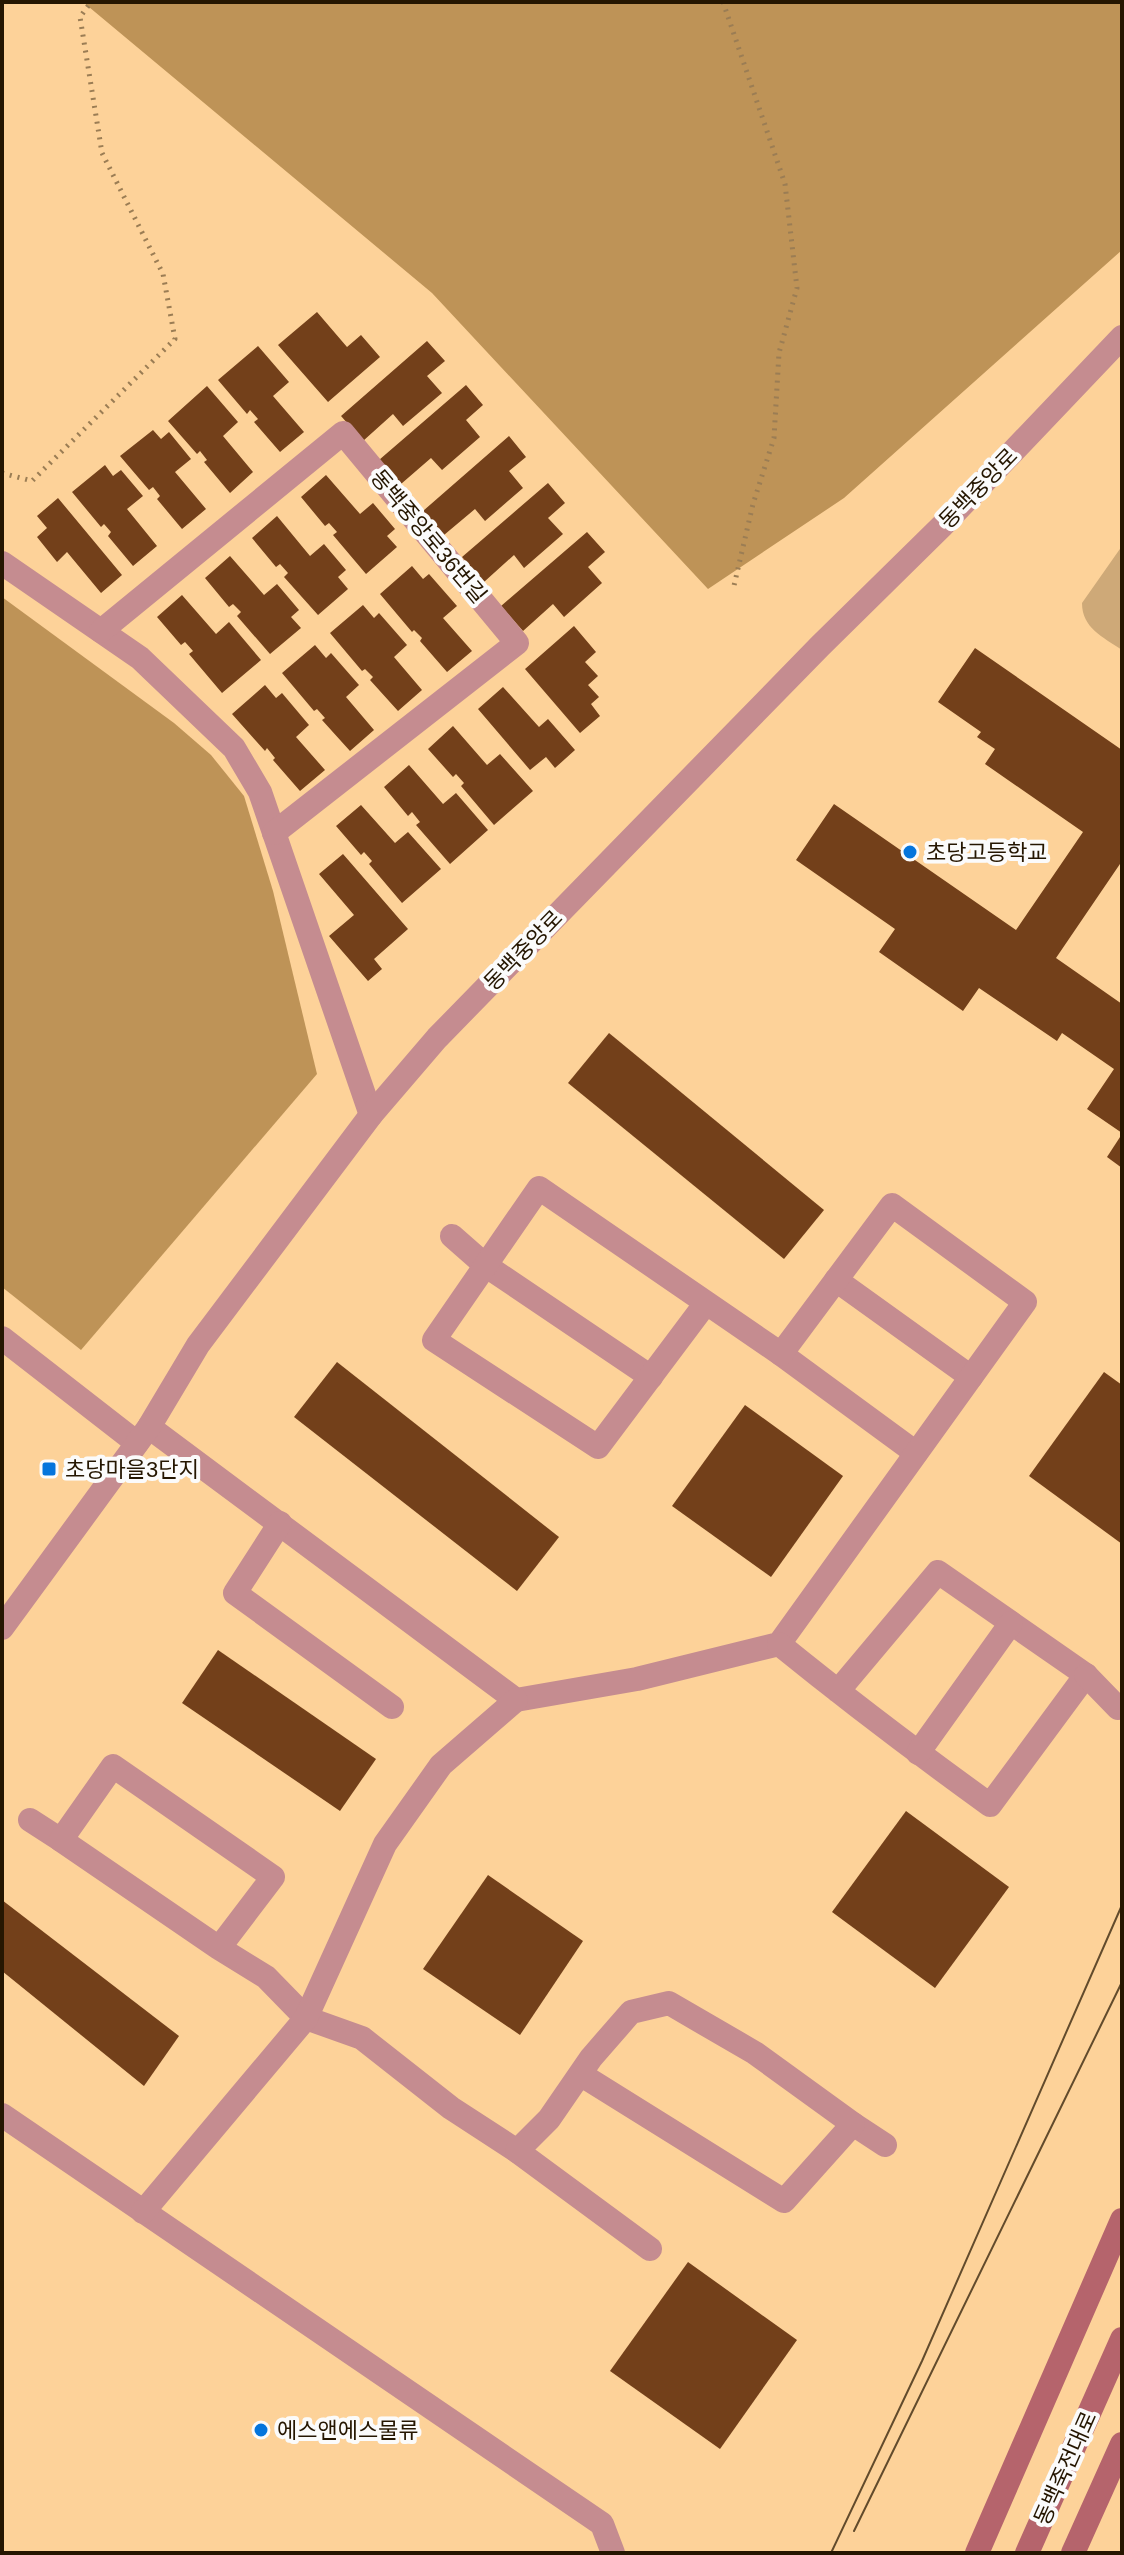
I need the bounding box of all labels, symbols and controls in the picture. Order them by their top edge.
street label: 동백중앙로 [934,443,1023,533]
street label: 동백중앙로36번길 [366,465,492,608]
place label: 초당고등학교 [926,840,1047,865]
marker: 초당고등학교 [901,843,919,861]
street label: 동백중앙로 [479,905,568,995]
place label: 초당마을3단지 [65,1457,199,1482]
marker: 초당마을3단지 [40,1460,58,1478]
street label: 동백죽전대로 [1029,2408,1102,2529]
place label: 에스앤에스물류 [277,2418,419,2443]
marker: 에스앤에스물류 [252,2421,270,2439]

